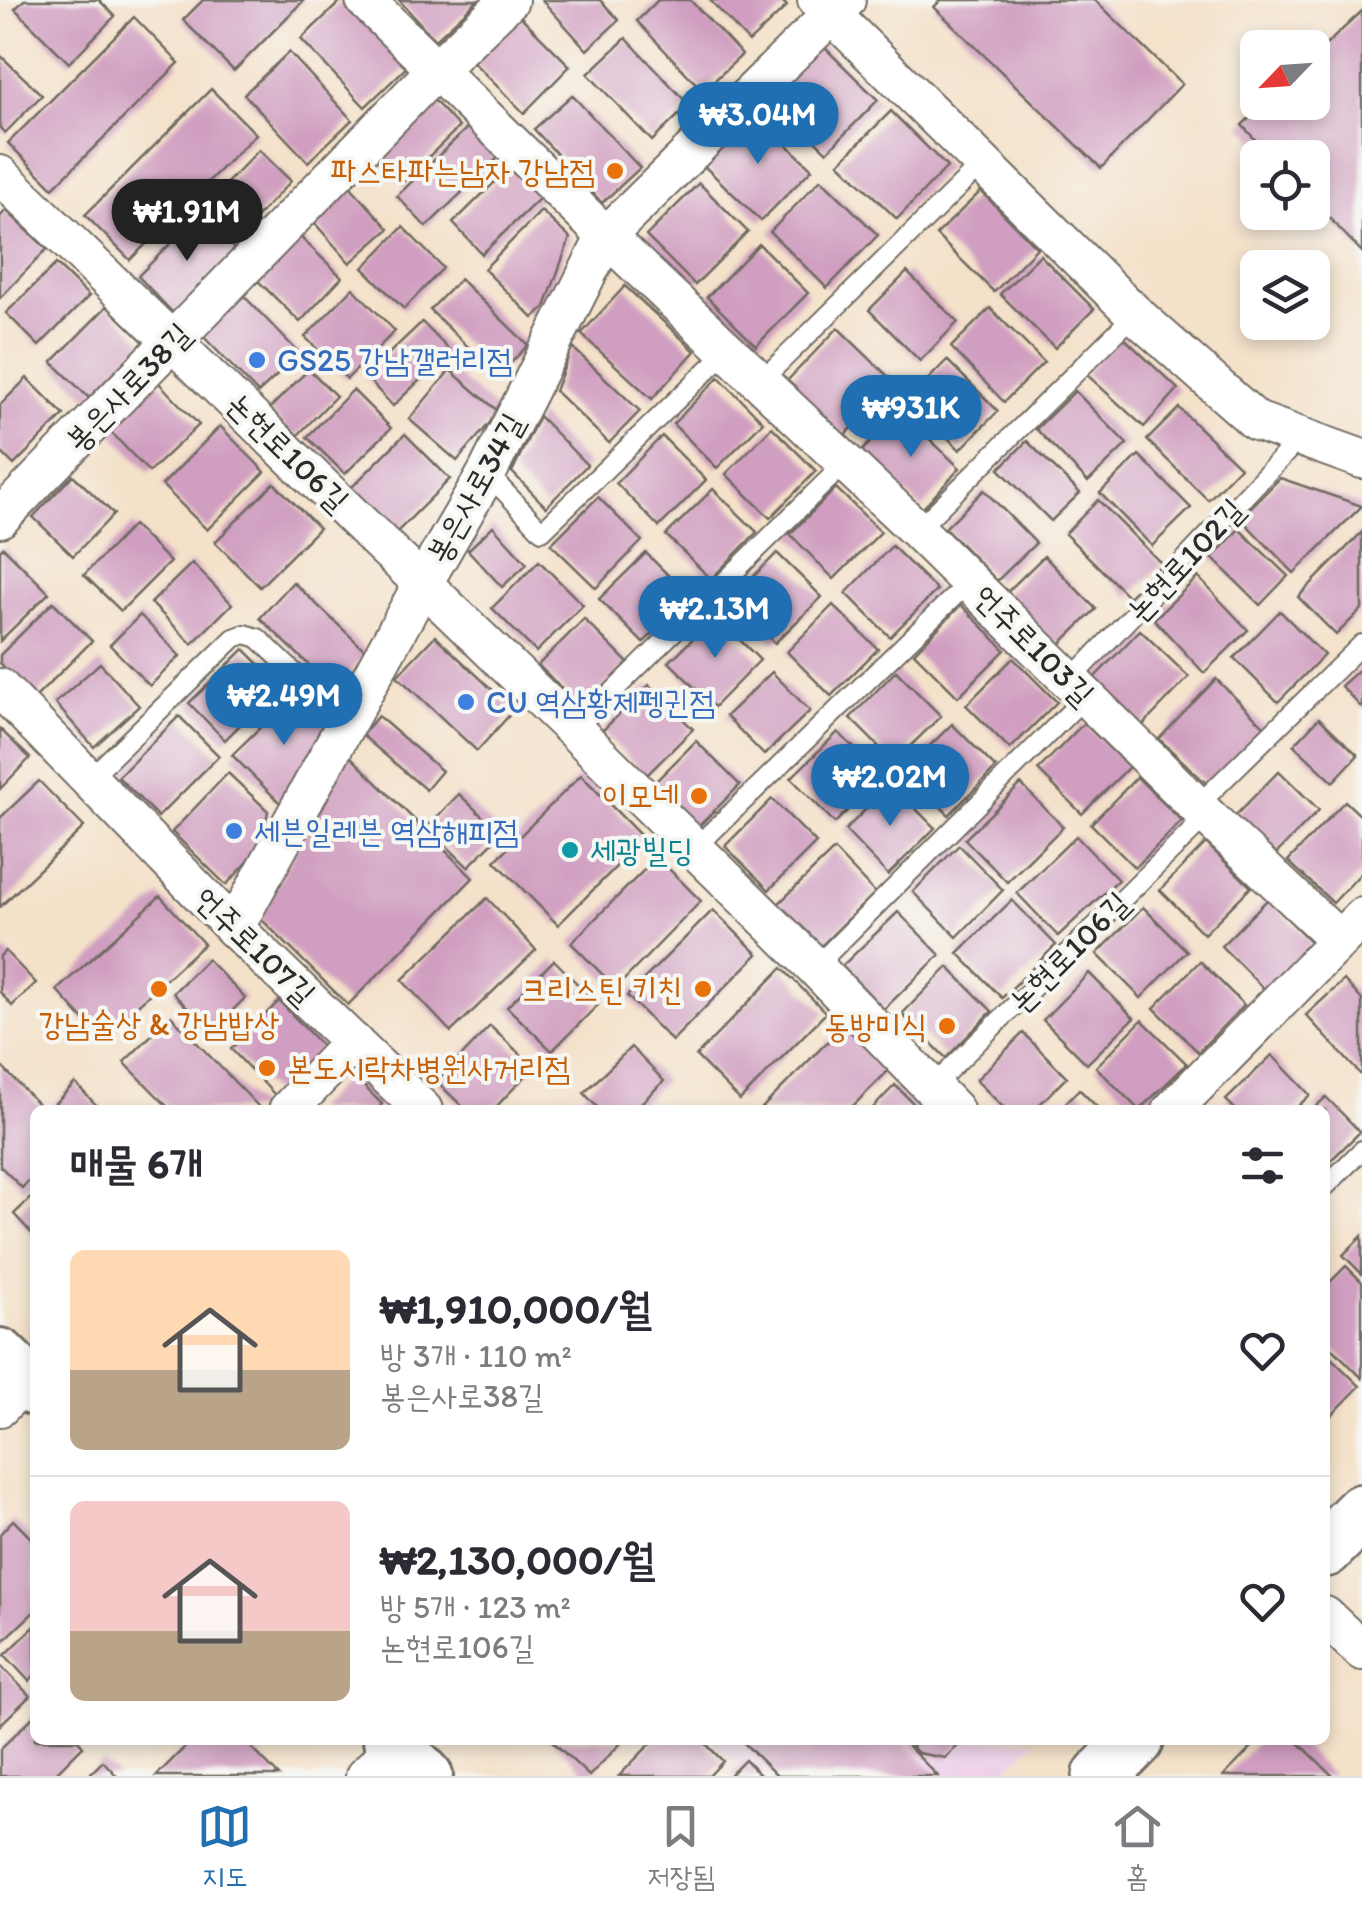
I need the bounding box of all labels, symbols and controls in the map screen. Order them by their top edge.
north arrow [1240,30,1330,120]
map controls [1240,30,1330,340]
pin: ₩3.04M [677,82,839,167]
text: ₩3.04M [700,95,816,133]
button: locate [1240,140,1330,230]
place label: 파스타파는남자 강남점 [330,152,595,190]
marker: 파스타파는남자 강남점 [604,160,626,182]
pin: ₩1.91M [106,179,268,264]
text: ₩1.91M [134,192,240,230]
button: layers [1240,250,1330,340]
street label: 봉은사로38길 [57,315,199,459]
place label: GS25 강남갤러리점 [277,341,512,379]
marker: GS25 강남갤러리점 [246,349,268,371]
pin: ₩931K [841,375,981,460]
street label: 논현로106길 [219,385,357,519]
text: ₩931K [863,388,959,426]
street label: 봉은사로34길 [418,406,532,570]
street label: 논현로102길 [1118,491,1252,629]
pin: ₩2.13M [634,576,796,661]
street label: 언주로103길 [966,577,1102,713]
text: ₩2.13M [660,589,770,627]
pin: ₩2.49M [203,663,365,748]
text: ₩2.49M [227,676,341,714]
place label: CU 역삼황제펭귄점 [486,683,715,721]
marker: CU 역삼황제펭귄점 [455,691,477,713]
pin: ₩2.02M [809,744,971,829]
text: ₩2.02M [833,757,947,795]
place label: 이모네 [602,777,679,815]
marker: 이모네 [688,785,710,807]
place label: 세븐일레븐 역삼해피점 [254,812,519,850]
marker: 세븐일레븐 역삼해피점 [223,820,245,842]
place label: 세광빌딩 [590,831,693,869]
marker: 세광빌딩 [559,839,581,861]
street label: 언주로107길 [187,879,323,1013]
street label: 논현로106길 [1001,884,1137,1020]
place label: 크리스틴 키친 [521,970,683,1008]
marker: 강남술상 & 강남밥상 [148,978,170,1000]
marker: 크리스틴 키친 [692,978,714,1000]
place label: 강남술상 & 강남밥상 [38,1005,280,1043]
place label: 동방미식 [824,1007,927,1045]
marker: 동방미식 [936,1015,958,1037]
place label: 본도시락차병원사거리점 [287,1049,570,1087]
marker: 본도시락차병원사거리점 [256,1057,278,1079]
text: 매물 6개 [70,1138,203,1189]
icon: filters [1235,1138,1290,1193]
text: ₩1,910,000/월 [380,1283,652,1334]
icon: home [150,1290,270,1410]
icon: heart [1235,1323,1290,1378]
text: 방 3개 · 110 m² [380,1337,572,1375]
text: 봉은사로38길 [380,1377,544,1415]
text: ₩2,130,000/월 [380,1534,655,1585]
icon: home [150,1541,270,1661]
icon: heart [1235,1574,1290,1629]
text: 방 5개 · 123 m² [380,1588,571,1626]
text: 논현로106길 [380,1628,535,1666]
tab: 지도 [197,1799,252,1896]
tab: 저장됨 [647,1799,715,1896]
tab: 홈 [1110,1799,1165,1896]

